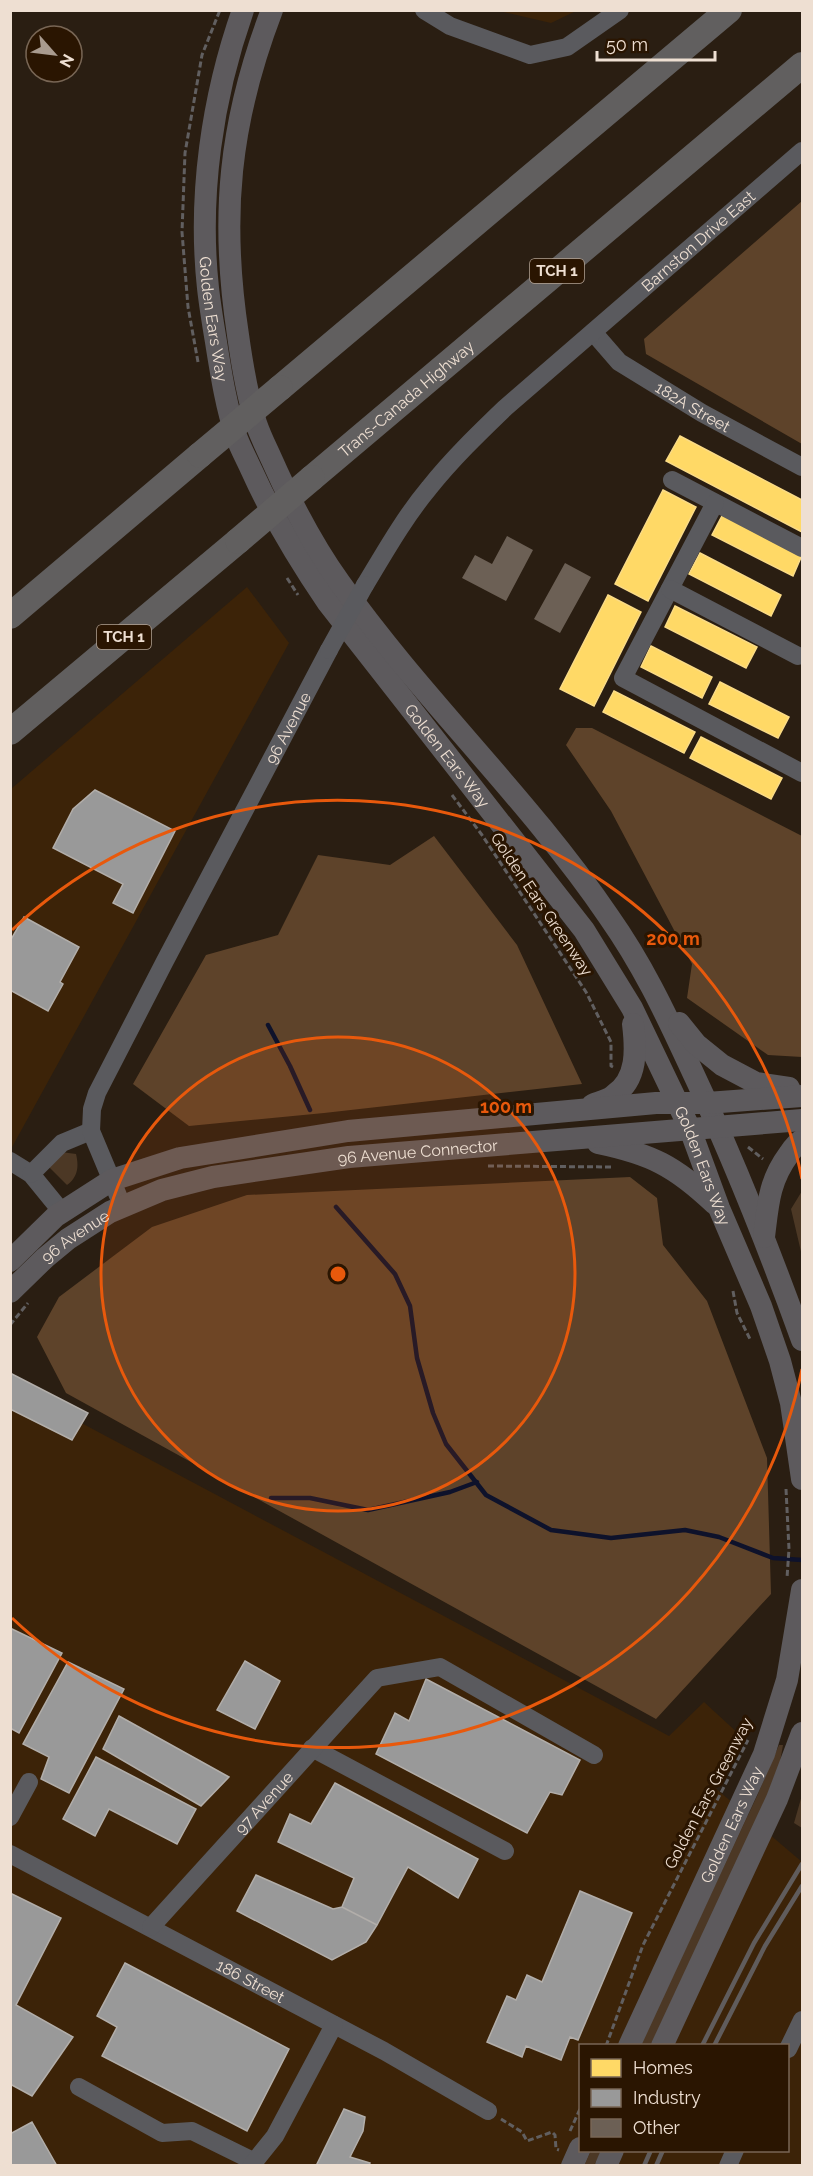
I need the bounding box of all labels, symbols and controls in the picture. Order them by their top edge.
north arrow [24,24,84,84]
scale bar [597,24,716,62]
text: 50 m [606,34,648,55]
text: N [56,51,78,71]
street label: Barnston Drive East [638,187,760,296]
street label: Golden Ears Way [195,256,232,384]
road number: TCH 1 [530,259,584,283]
street label: Trans-Canada Highway [335,336,478,462]
street label: 182A Street [652,378,734,437]
road number: TCH 1 [97,625,151,649]
street label: 96 Avenue [262,689,315,767]
street label: Golden Ears Way [401,700,494,812]
street label: Golden Ears Greenway [487,829,597,980]
text: 200 m [646,928,700,949]
text: 100 m [480,1096,532,1117]
street label: Golden Ears Way [670,1103,734,1229]
street label: 96 Avenue Connector [336,1136,499,1169]
street label: 96 Avenue [38,1206,113,1267]
centre of rings [328,1264,348,1284]
street label: Golden Ears Greenway [660,1714,757,1872]
street label: Golden Ears Way [697,1763,767,1886]
street label: 97 Avenue [231,1768,297,1838]
street label: 186 Street [213,1955,288,2007]
legend [579,2044,789,2152]
text: Homes [633,2057,693,2078]
text: Industry [633,2087,701,2108]
text: Other [633,2117,681,2138]

